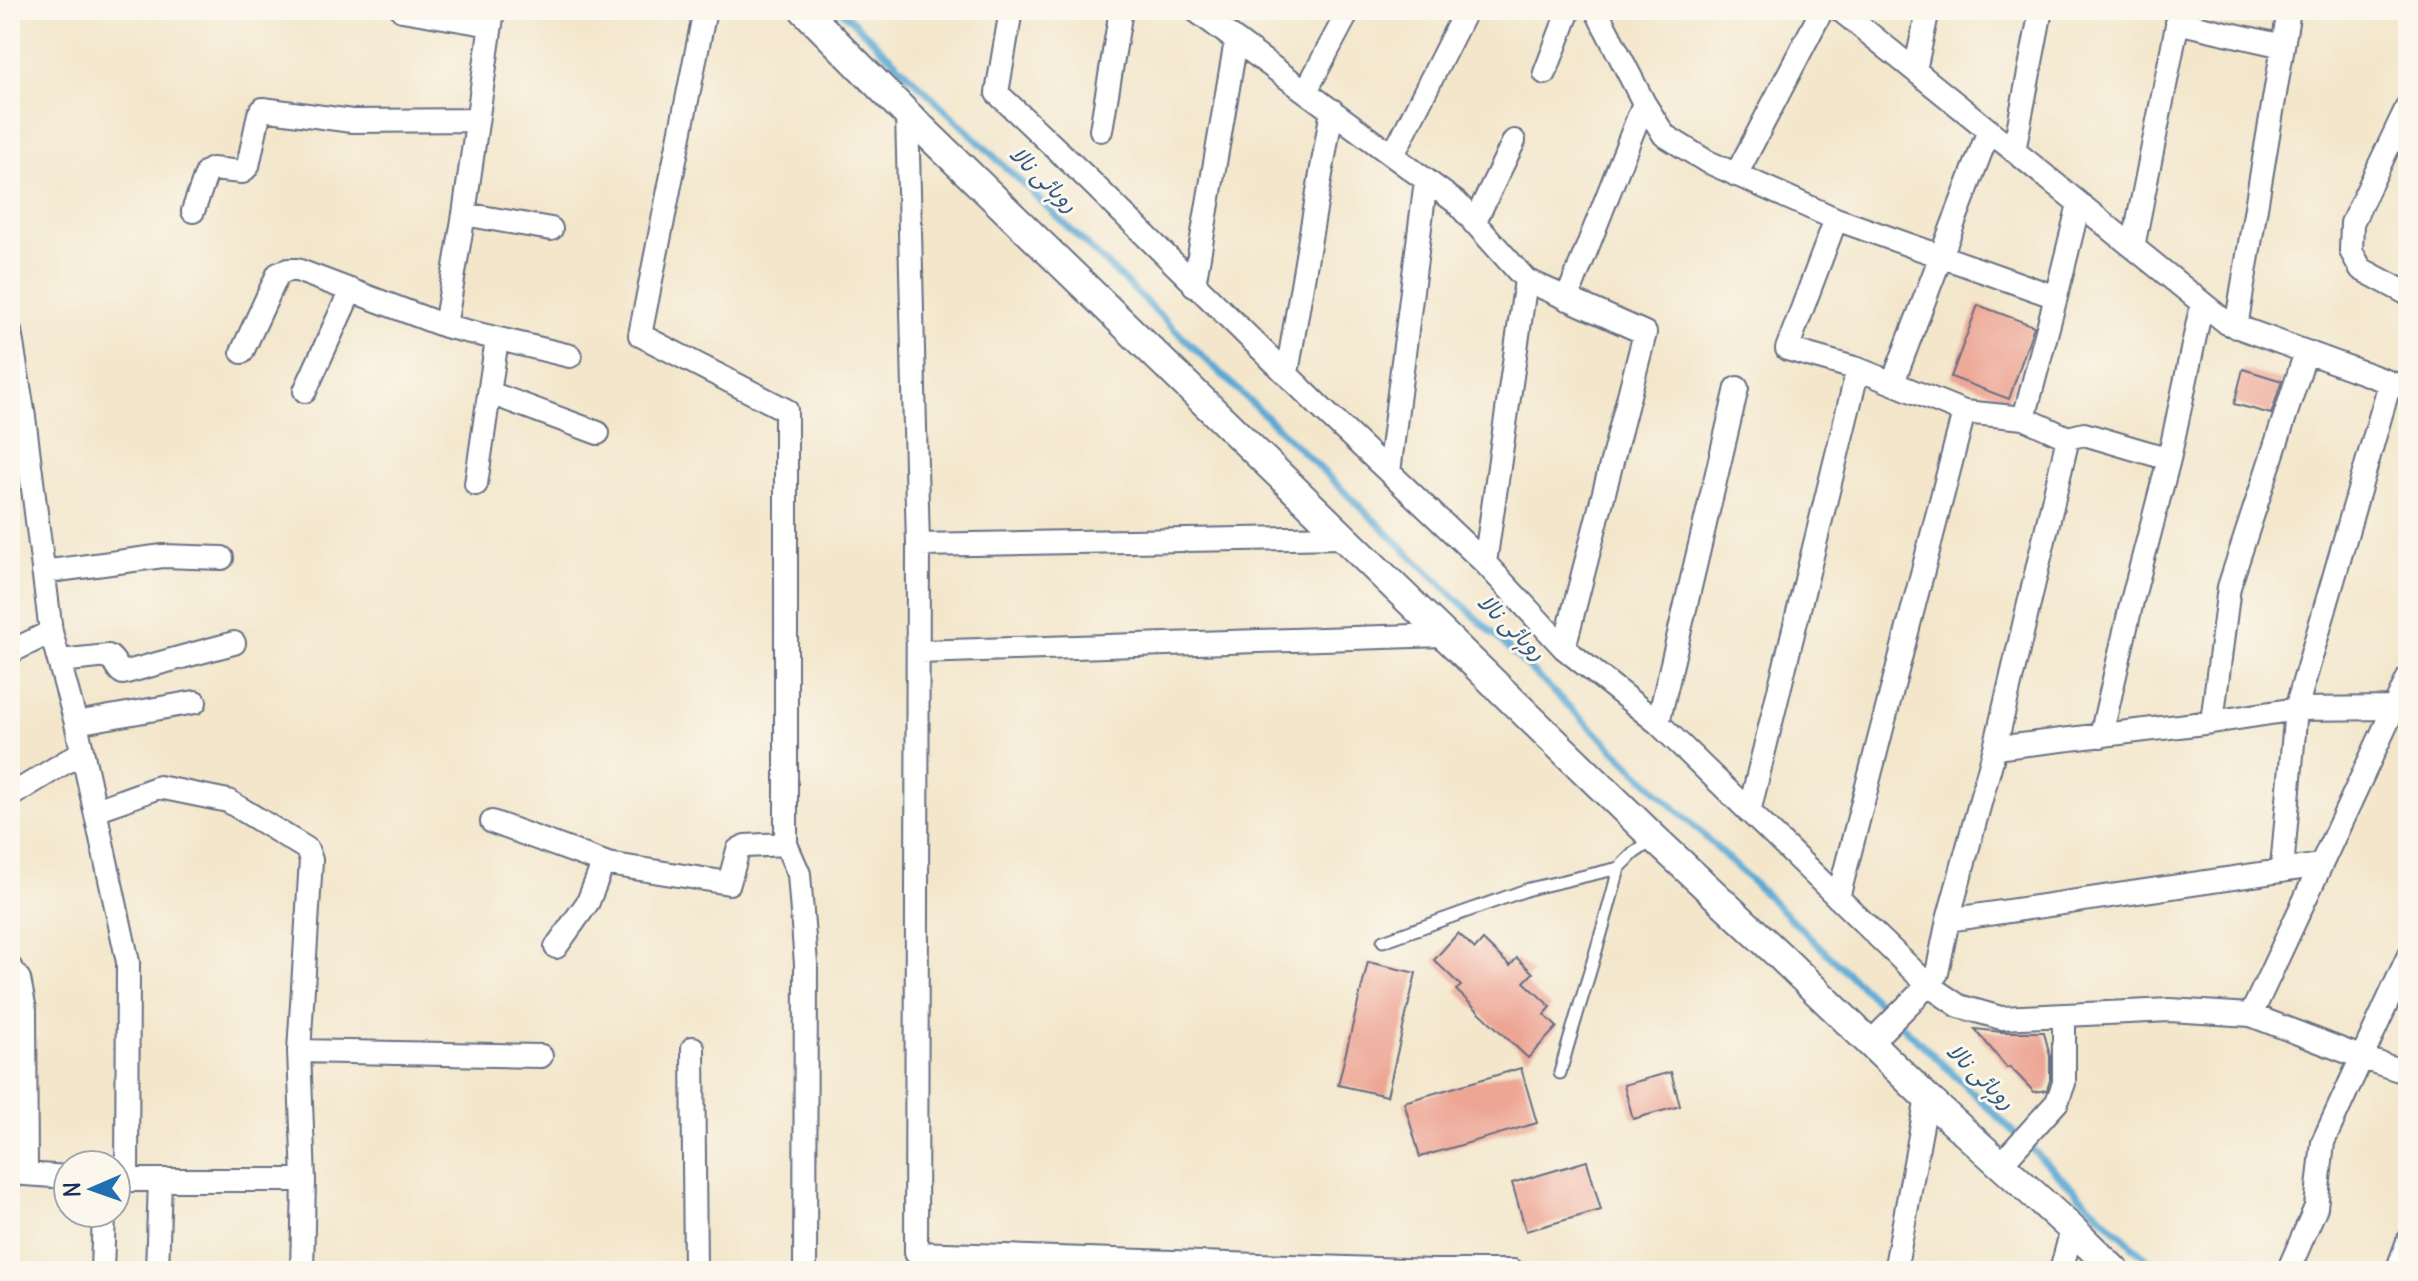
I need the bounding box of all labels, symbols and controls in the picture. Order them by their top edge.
water label: روہائی نالا [1002,140,1084,220]
water label: روہائی نالا [1470,588,1552,668]
water label: روہائی نالا [1939,1037,2021,1117]
north arrow [52,1149,132,1229]
text: N [58,1182,86,1198]

